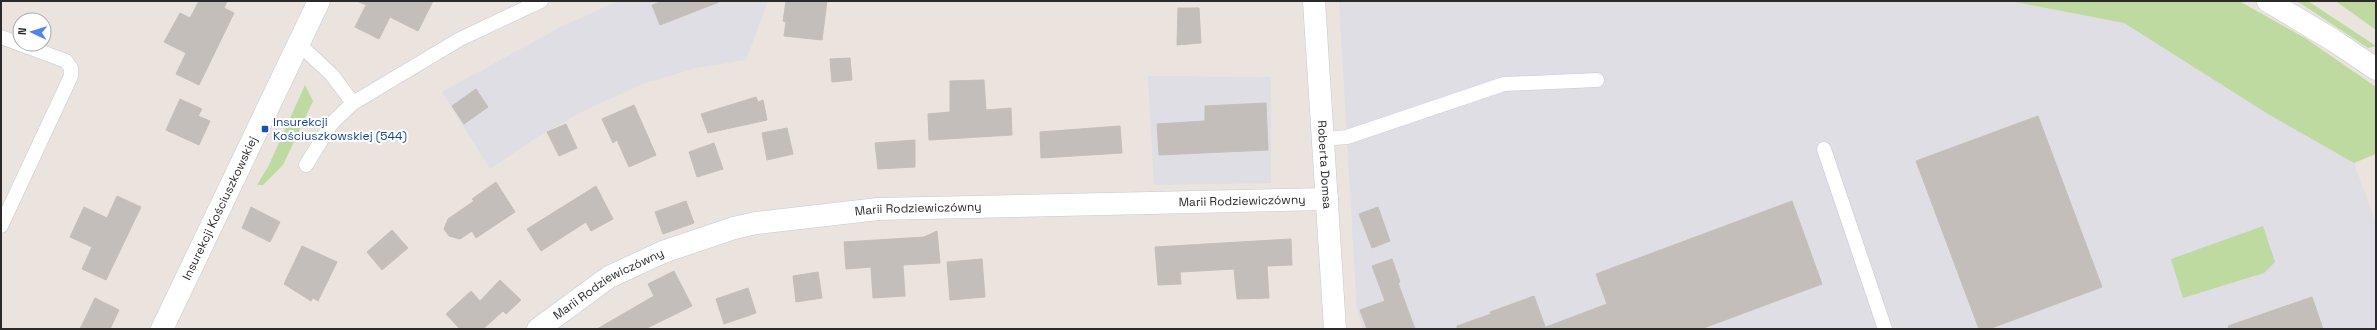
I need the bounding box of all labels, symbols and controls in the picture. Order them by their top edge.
north arrow [12,12,52,52]
text: N [15,27,29,35]
place label: Insurekcji Kościuszkowskiej (544) [273,114,407,144]
street label: Roberta Domsa [1314,120,1335,210]
marker: Insurekcji Kościuszkowskiej (544) [260,124,270,134]
street label: Insurekcji Kościuszkowskiej [179,134,261,283]
street label: Marii Rodziewiczówny [1178,191,1306,210]
street label: Marii Rodziewiczówny [854,199,982,220]
street label: Marii Rodziewiczówny [550,245,666,323]

